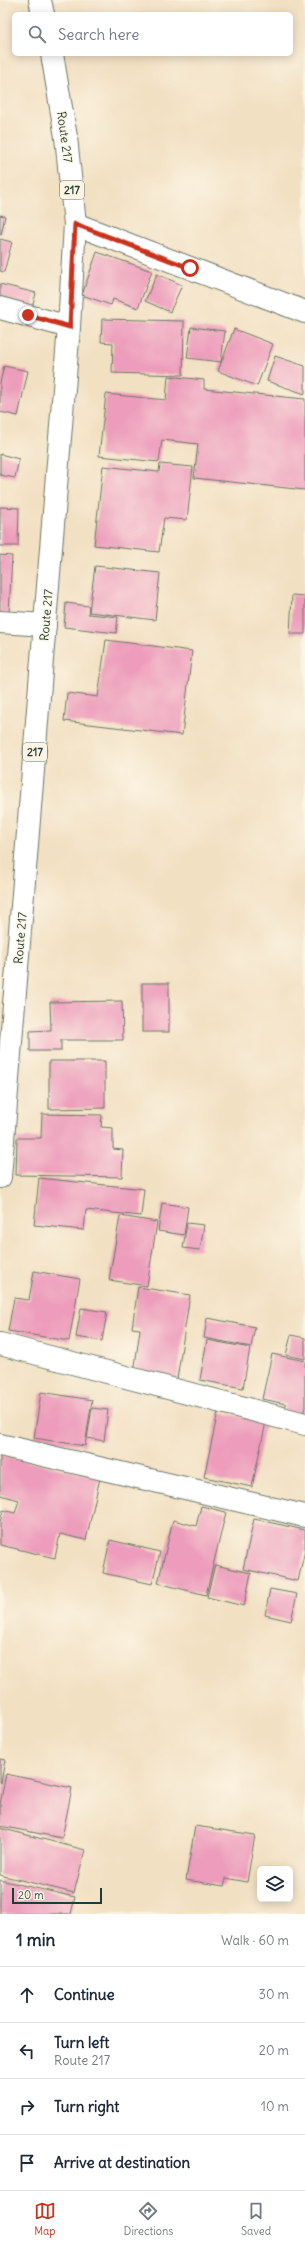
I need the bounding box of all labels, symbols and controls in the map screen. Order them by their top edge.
search box [12,12,293,56]
icon: search [26,23,48,45]
text: Search here [58,25,139,44]
street label: Route 217 [54,110,76,164]
road number: 217 [60,181,84,199]
route start [181,259,199,277]
route end [19,306,37,324]
street label: Route 217 [36,588,56,641]
road number: 217 [23,743,47,761]
street label: Route 217 [10,911,30,964]
map controls [257,1866,293,1902]
button: layers [257,1866,293,1902]
scale bar [12,1886,102,1905]
text: 20 m [18,1888,44,1902]
text: 1 min [16,1929,55,1951]
text: Walk · 60 m [221,1932,289,1949]
icon: ahead [16,1984,38,2006]
text: Continue [54,1985,115,2004]
text: 30 m [259,1986,289,2003]
text: Turn left [54,2033,109,2052]
icon: left [16,2040,38,2062]
text: 20 m [259,2042,289,2059]
text: Route 217 [54,2052,110,2069]
icon: right [16,2096,38,2118]
text: Turn right [54,2097,119,2116]
text: 10 m [261,2098,289,2115]
icon: arrive [16,2152,38,2174]
text: Arrive at destination [54,2153,190,2172]
tab: Map [34,2200,56,2238]
tab: Directions [124,2200,173,2238]
tab: Saved [241,2200,271,2238]

